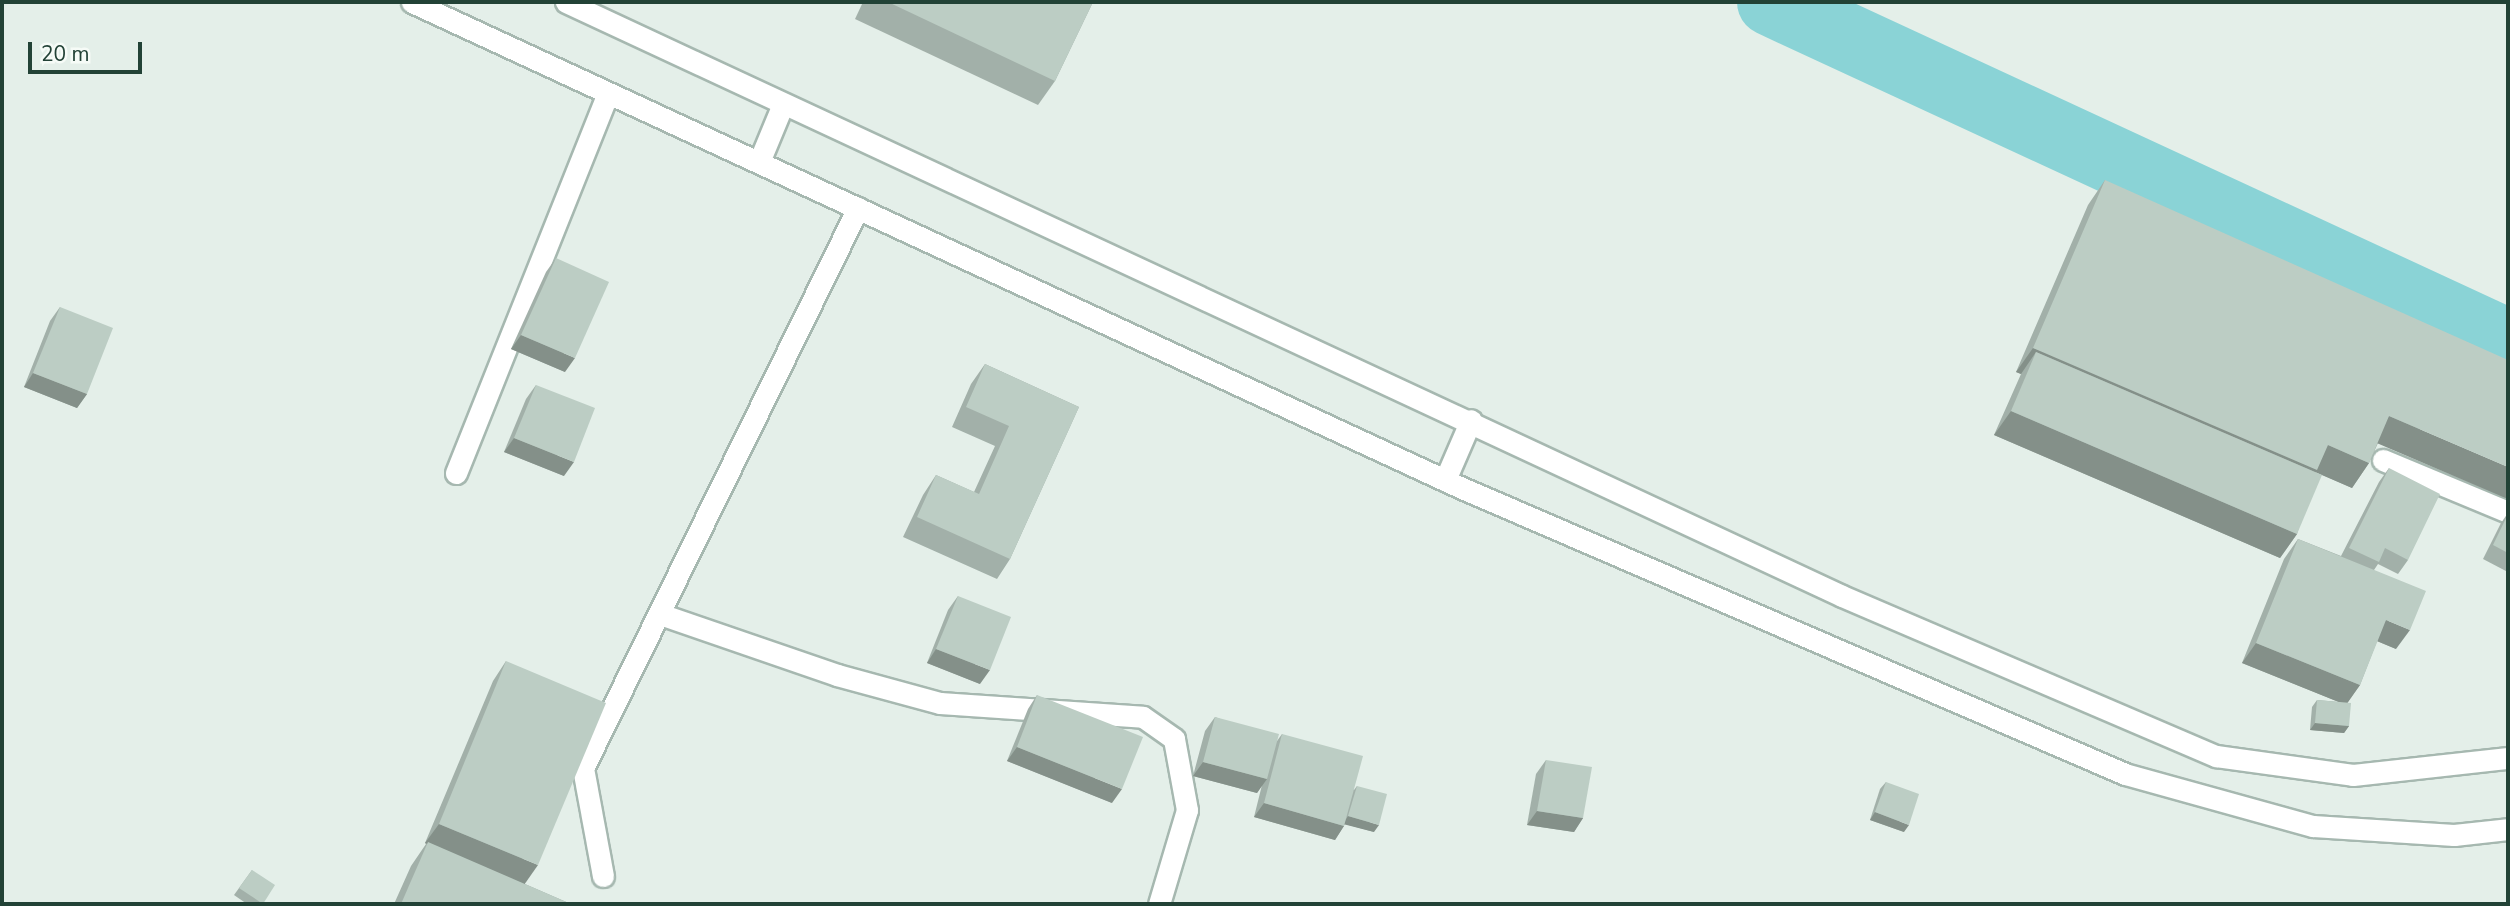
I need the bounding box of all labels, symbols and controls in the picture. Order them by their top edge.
scale bar [32,28,145,72]
text: 20 m [41,40,90,68]

